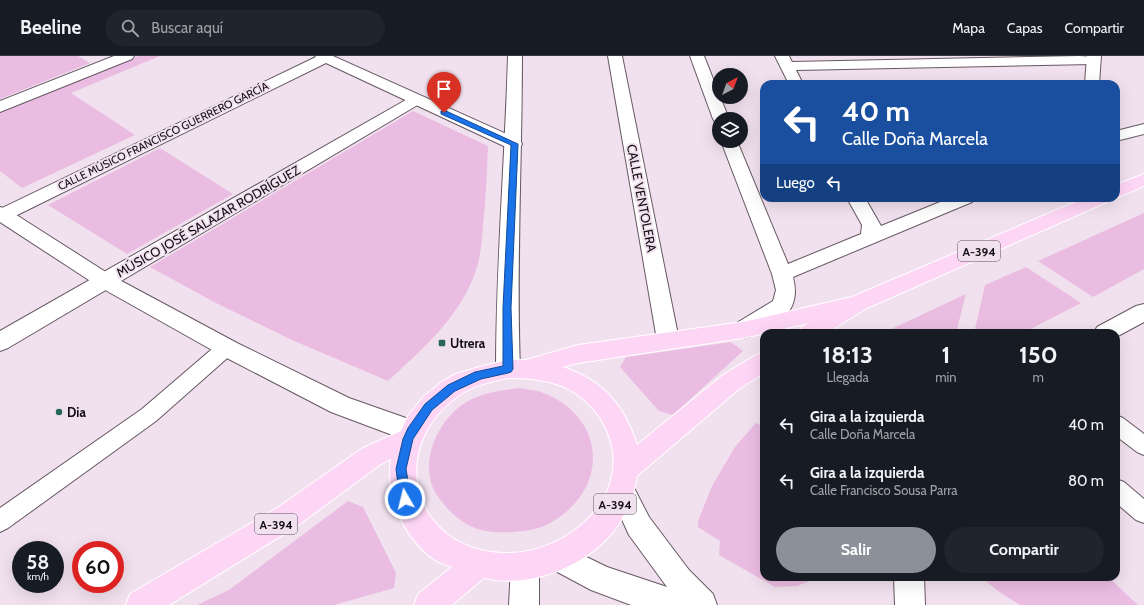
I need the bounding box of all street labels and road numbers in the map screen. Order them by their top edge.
street label: CALLE MÚSICO FRANCISCO GUERRERO GARCÍA [55,79,271,193]
street label: CALLE VENTOLERA [624,143,660,253]
street label: MÚSICO JOSÉ SALAZAR RODRÍGUEZ [113,160,303,280]
road number: A-394 [958,241,1000,261]
road number: A-394 [594,494,636,514]
road number: A-394 [255,514,297,534]

